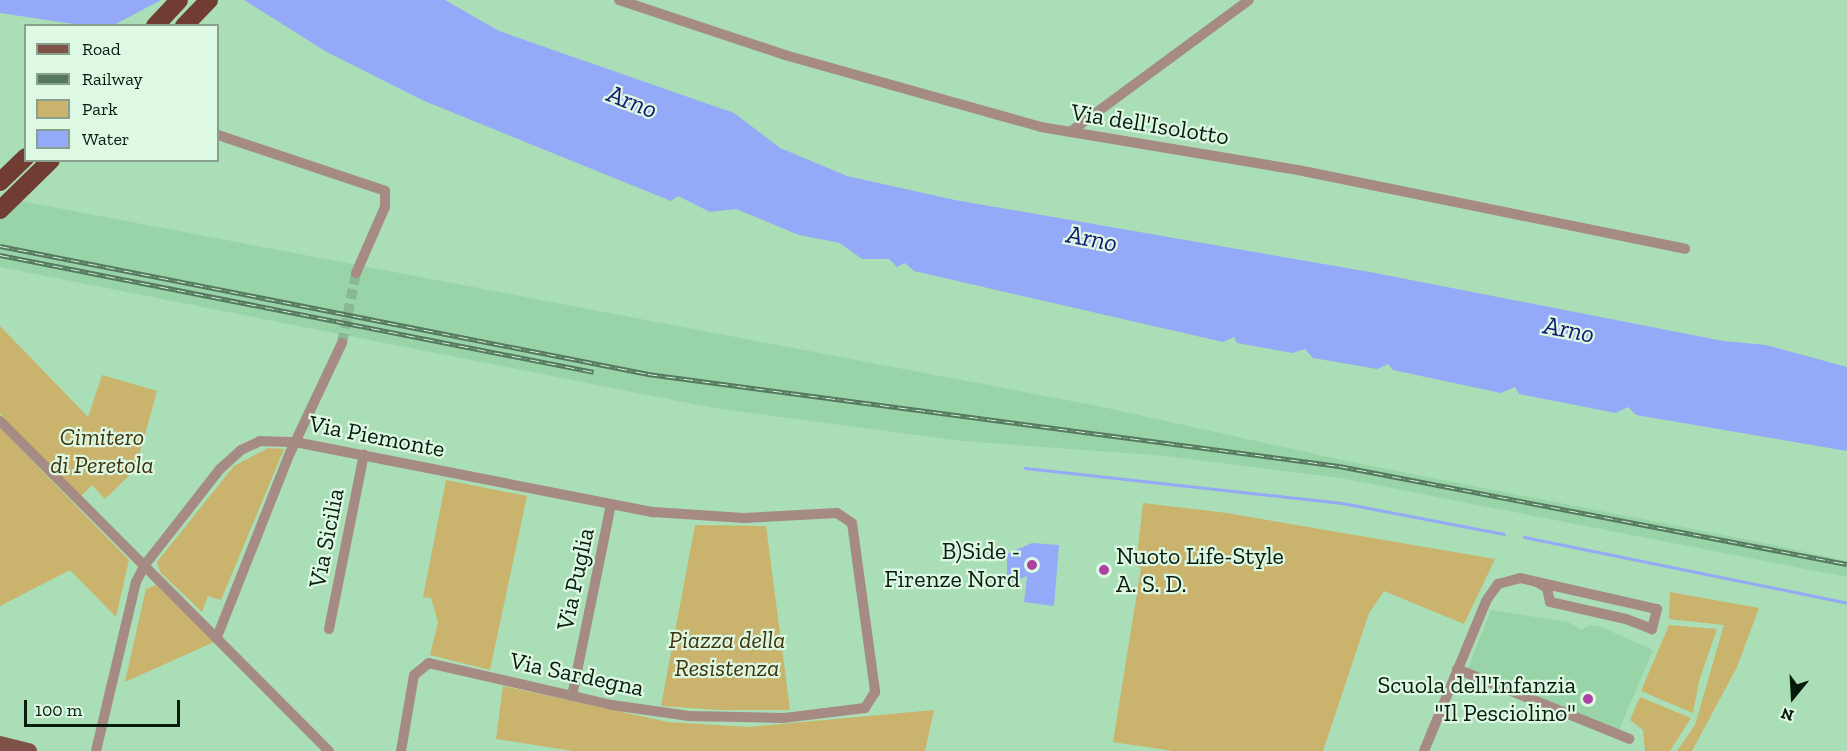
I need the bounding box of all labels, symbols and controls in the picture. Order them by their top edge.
legend [24,24,219,162]
text: Road [82,38,121,60]
text: Railway [82,68,143,90]
water label: Arno [602,78,662,126]
street label: Via dell'Isolotto [1069,97,1231,151]
text: Park [82,98,118,120]
text: Water [82,128,129,150]
water label: Arno [1064,219,1120,259]
water label: Arno [1541,310,1597,350]
street label: Via Piemonte [307,409,447,463]
park label: Cimitero di Peretola [50,423,154,479]
street label: Via Sicilia [302,486,350,590]
street label: Via Puglia [550,525,600,633]
place label: B)Side - Firenze Nord [884,537,1020,593]
place label: Nuoto Life-Style A. S. D. [1116,542,1284,598]
marker: B)Side - Firenze Nord [1025,558,1039,572]
marker: Nuoto Life-Style A. S. D. [1097,563,1111,577]
park label: Piazza della Resistenza [669,626,785,682]
street label: Via Sardegna [507,646,647,702]
north arrow [1763,667,1823,727]
place label: Scuola dell'Infanzia "Il Pesciolino" [1377,671,1576,727]
scale bar [27,688,183,726]
marker: Scuola dell'Infanzia "Il Pesciolino" [1581,692,1595,706]
text: 100 m [35,699,82,721]
text: N [1779,704,1796,726]

